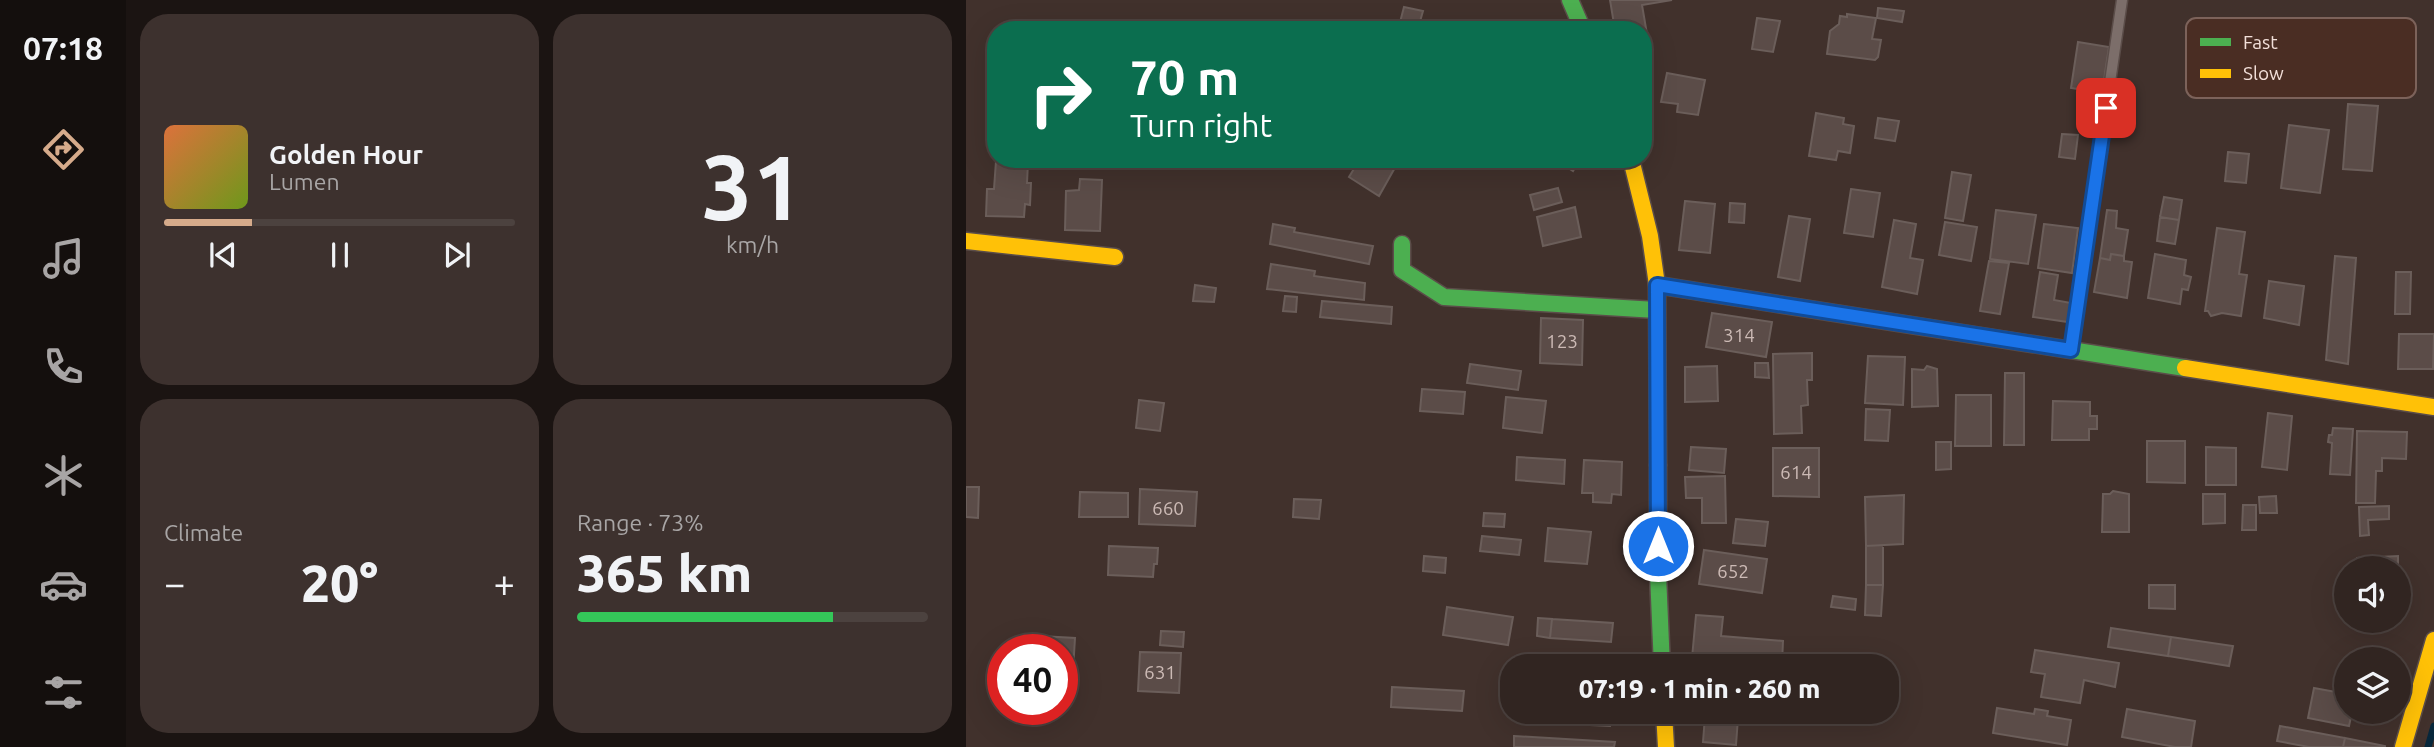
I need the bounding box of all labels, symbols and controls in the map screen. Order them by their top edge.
legend [2186,18,2416,98]
text: 07:18 [23,30,103,66]
text: Fast [2243,31,2278,53]
icon: right [1015,49,1106,140]
text: 70 m [1130,49,1239,104]
text: Slow [2243,62,2284,84]
pin [2076,78,2136,138]
icon: arrive [2087,89,2125,127]
text: Turn right [1130,107,1272,143]
icon: directions [39,125,88,174]
text: 31 [701,135,804,237]
text: Golden Hour [269,140,423,169]
text: Lumen [269,169,340,194]
text: km/h [726,232,779,257]
icon: music [39,234,88,283]
icon: previous [204,236,242,274]
icon: pause [321,236,359,274]
icon: next [438,236,476,274]
house number: 314 [1723,324,1755,346]
house number: 123 [1546,330,1578,352]
icon: phone [39,342,88,391]
icon: climate [39,451,88,500]
house number: 614 [1780,461,1812,483]
house number: 660 [1152,497,1184,519]
position arrow [1621,509,1695,583]
text: Range · 73% [577,510,704,535]
text: Climate [164,520,243,545]
text: 365 km [577,544,752,602]
text: 20° [301,554,378,612]
map controls [2334,556,2411,724]
button: sound [2334,556,2411,633]
icon: car [39,560,88,609]
house number: 652 [1717,560,1749,582]
text: − [164,562,185,604]
text: + [494,562,515,604]
speed limit sign: 40 [987,634,1078,725]
button: layers [2334,647,2411,724]
house number: 631 [1144,661,1176,683]
icon: filters [39,668,88,717]
text: 07:19 · 1 min · 260 m [1579,674,1820,703]

